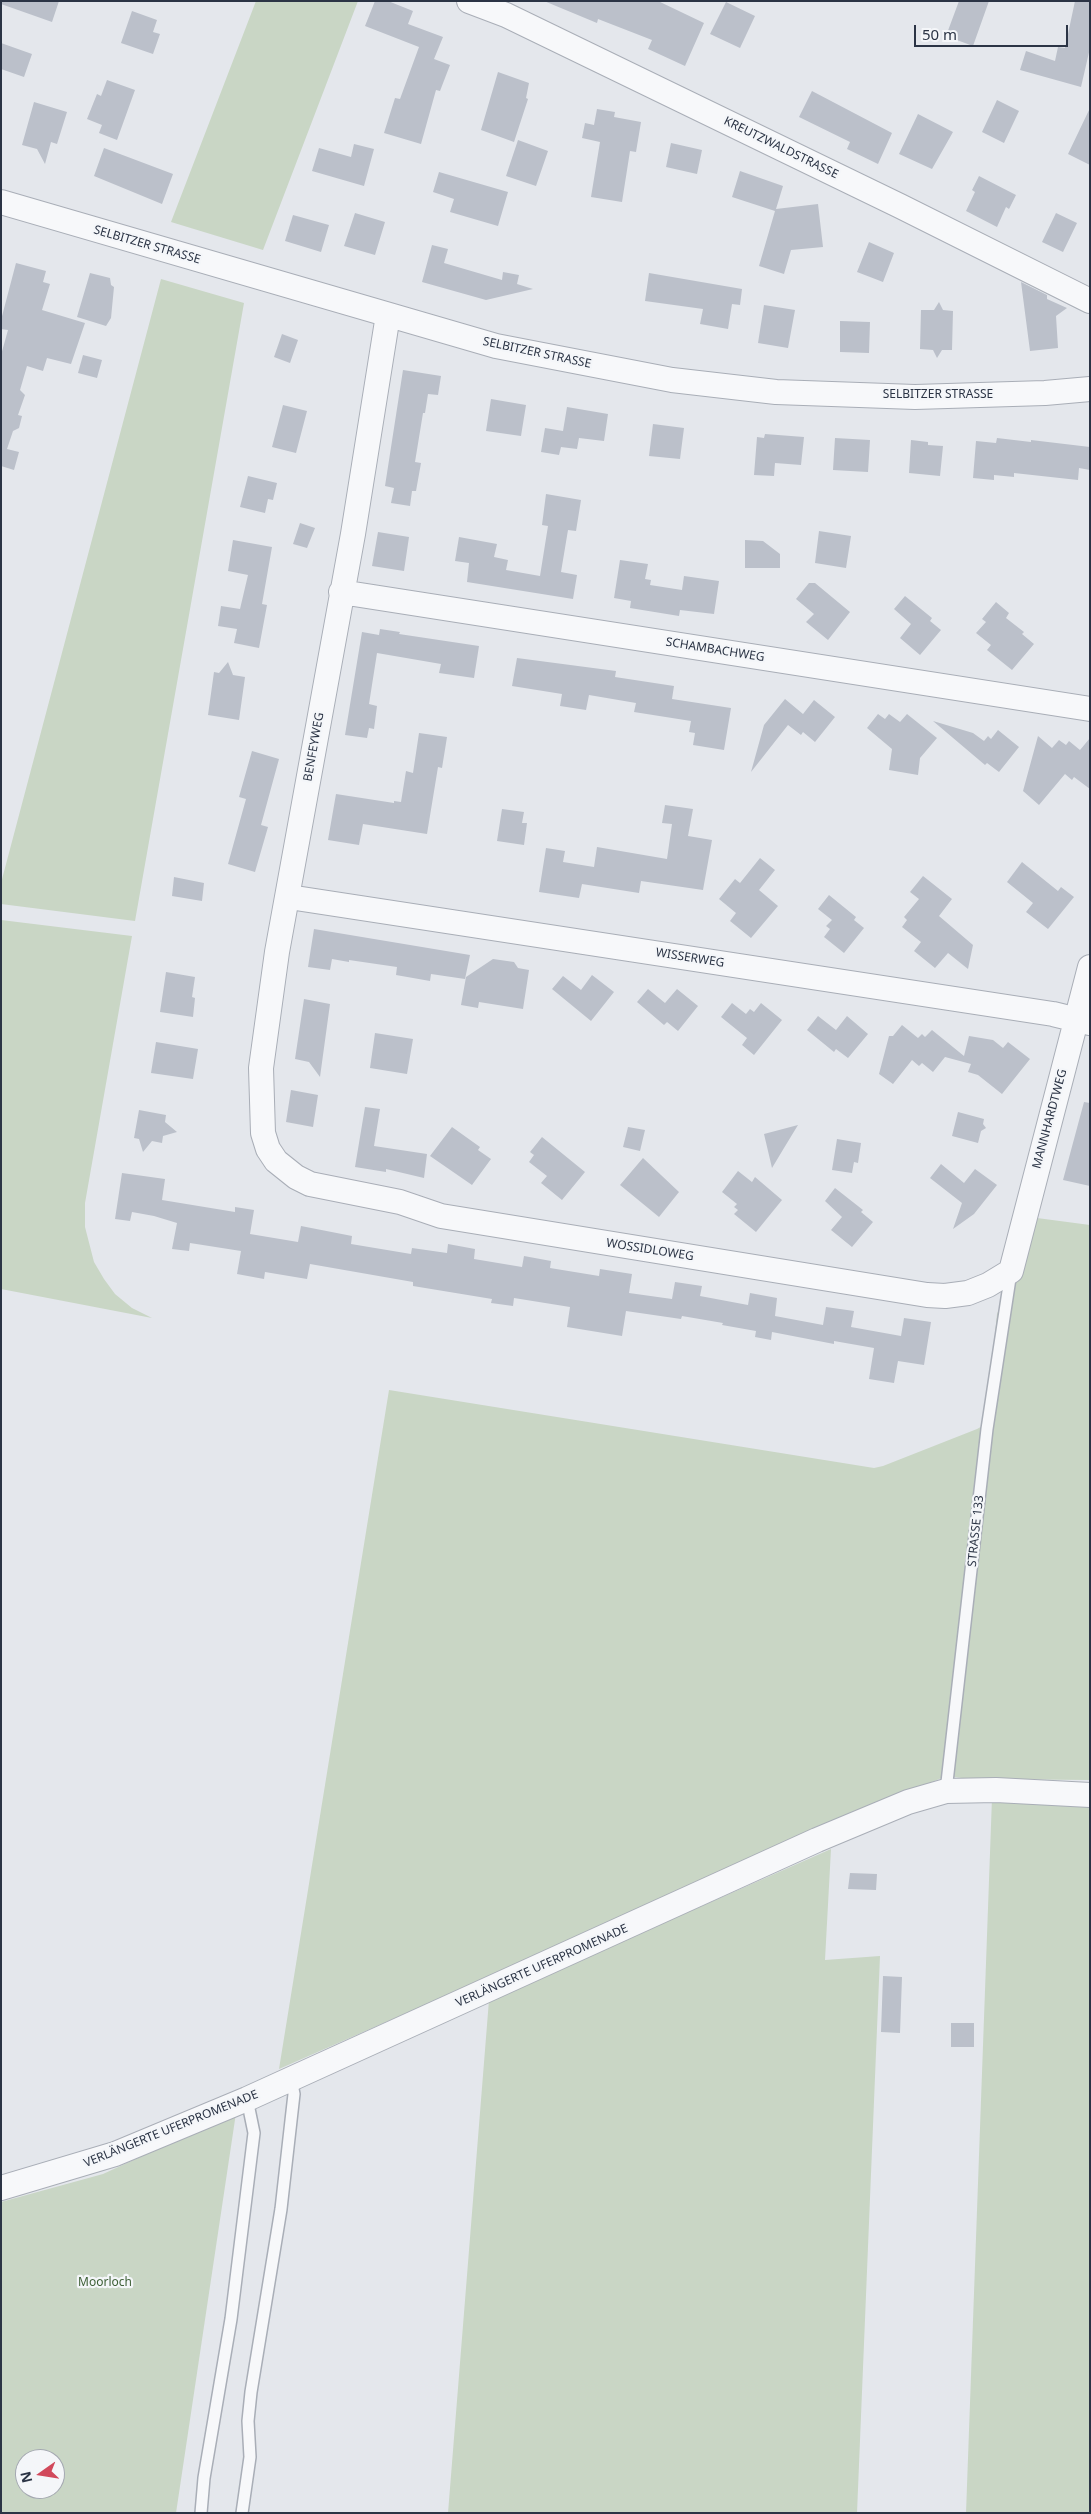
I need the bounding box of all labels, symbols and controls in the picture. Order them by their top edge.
scale bar [916,15,1070,47]
text: 50 m [922,24,957,44]
street label: KREUTZWALDSTRASSE [721,114,841,182]
street label: SELBITZER STRASSE [92,223,202,267]
street label: SELBITZER STRASSE [481,334,593,372]
street label: SELBITZER STRASSE [883,388,993,402]
street label: SCHAMBACHWEG [665,635,765,665]
street label: BENFEYWEG [301,711,327,783]
street label: WISSERWEG [655,945,725,971]
street label: MANNHARDTWEG [1030,1068,1070,1170]
street label: WOSSIDLOWEG [605,1236,695,1264]
street label: STRASSE 133 [965,1494,987,1568]
street label: VERLÄNGERTE UFERPROMENADE [454,1921,630,2011]
street label: VERLÄNGERTE UFERPROMENADE [82,2087,260,2171]
park label: Moorloch [78,2276,132,2290]
north arrow [15,2449,65,2499]
text: N [15,2470,36,2485]

